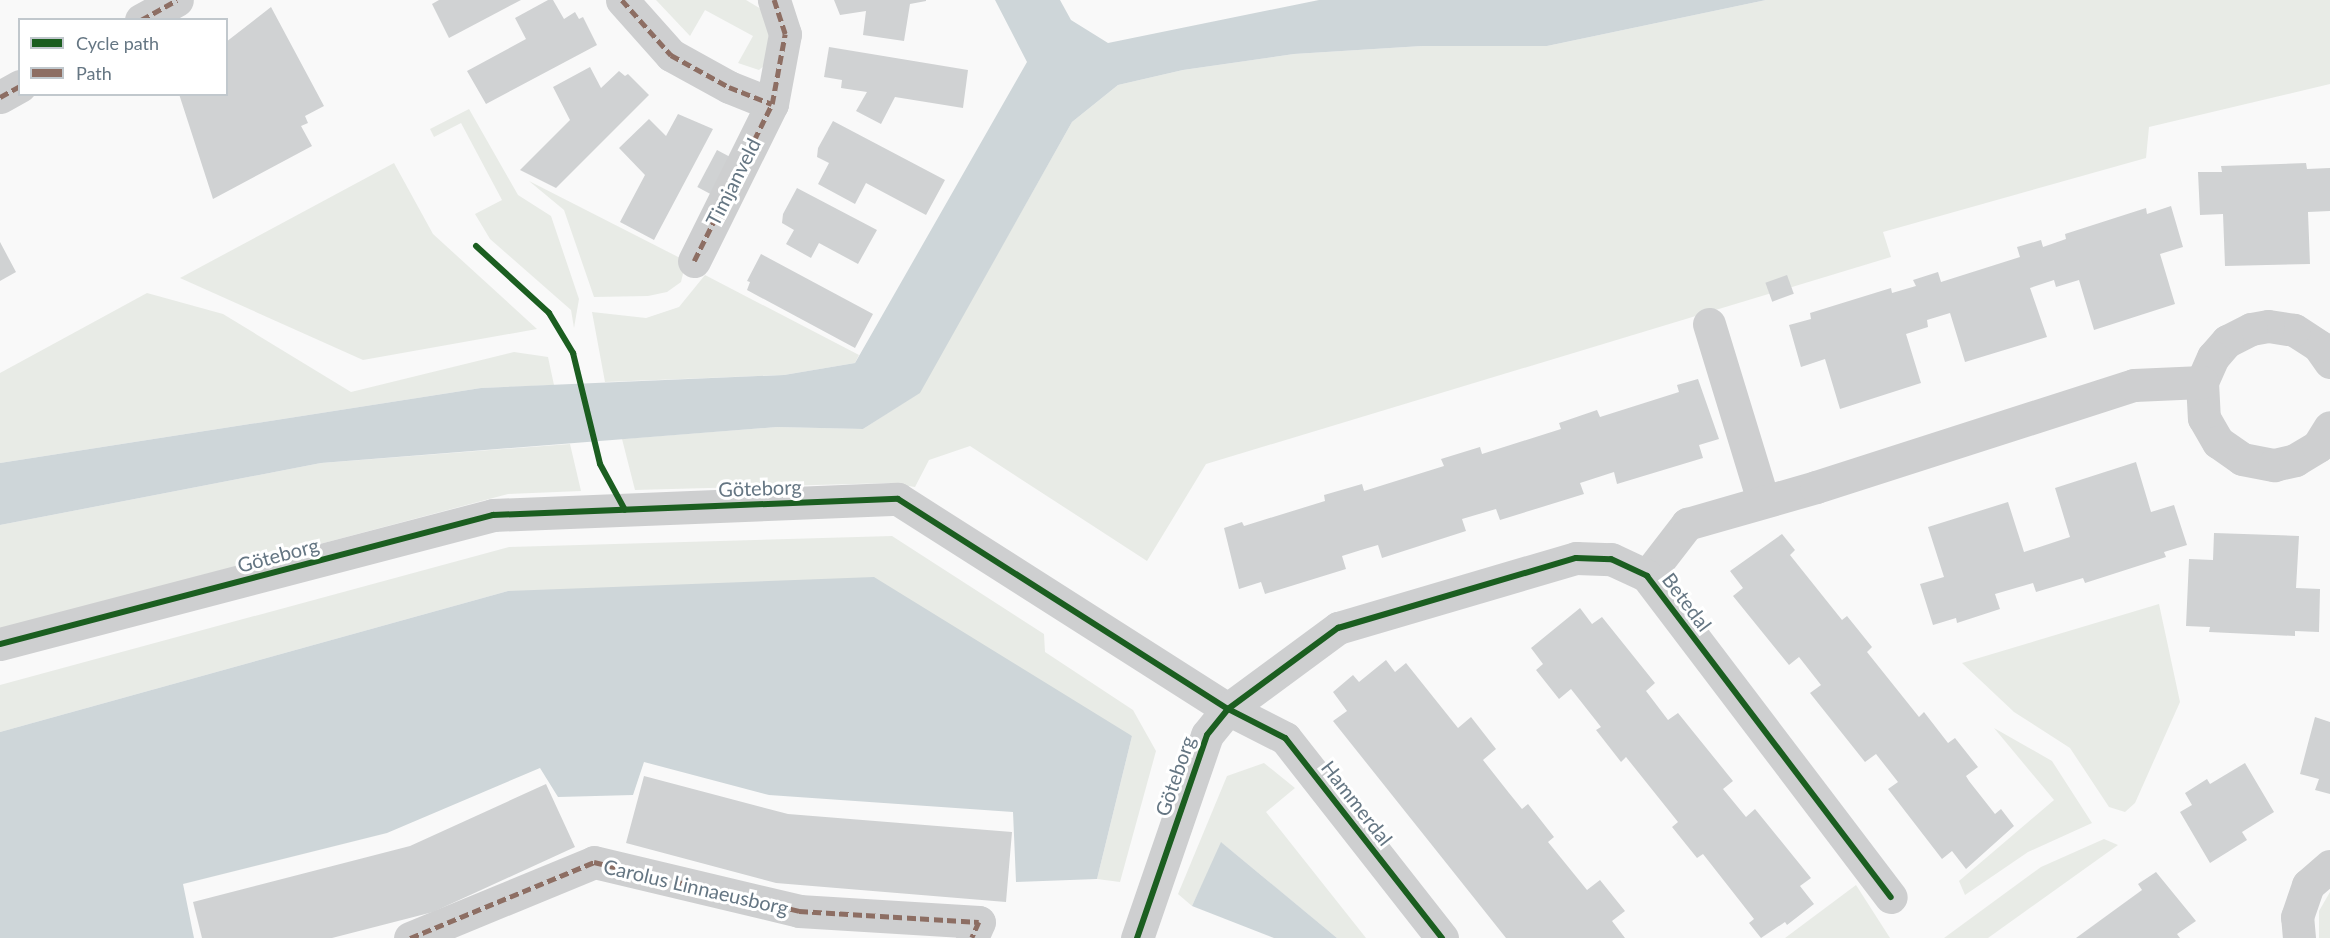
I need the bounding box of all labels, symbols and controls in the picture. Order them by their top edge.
legend [18,18,228,96]
text: Cycle path [76,32,159,54]
text: Path [76,62,112,84]
street label: Timjanveld [701,134,765,230]
street label: Göteborg [718,475,802,501]
street label: Göteborg [235,533,321,577]
street label: Betedal [1657,568,1717,636]
street label: Göteborg [1150,733,1200,819]
street label: Hammerdal [1316,756,1398,850]
street label: Carolus Linnaeusborg [601,854,791,920]

